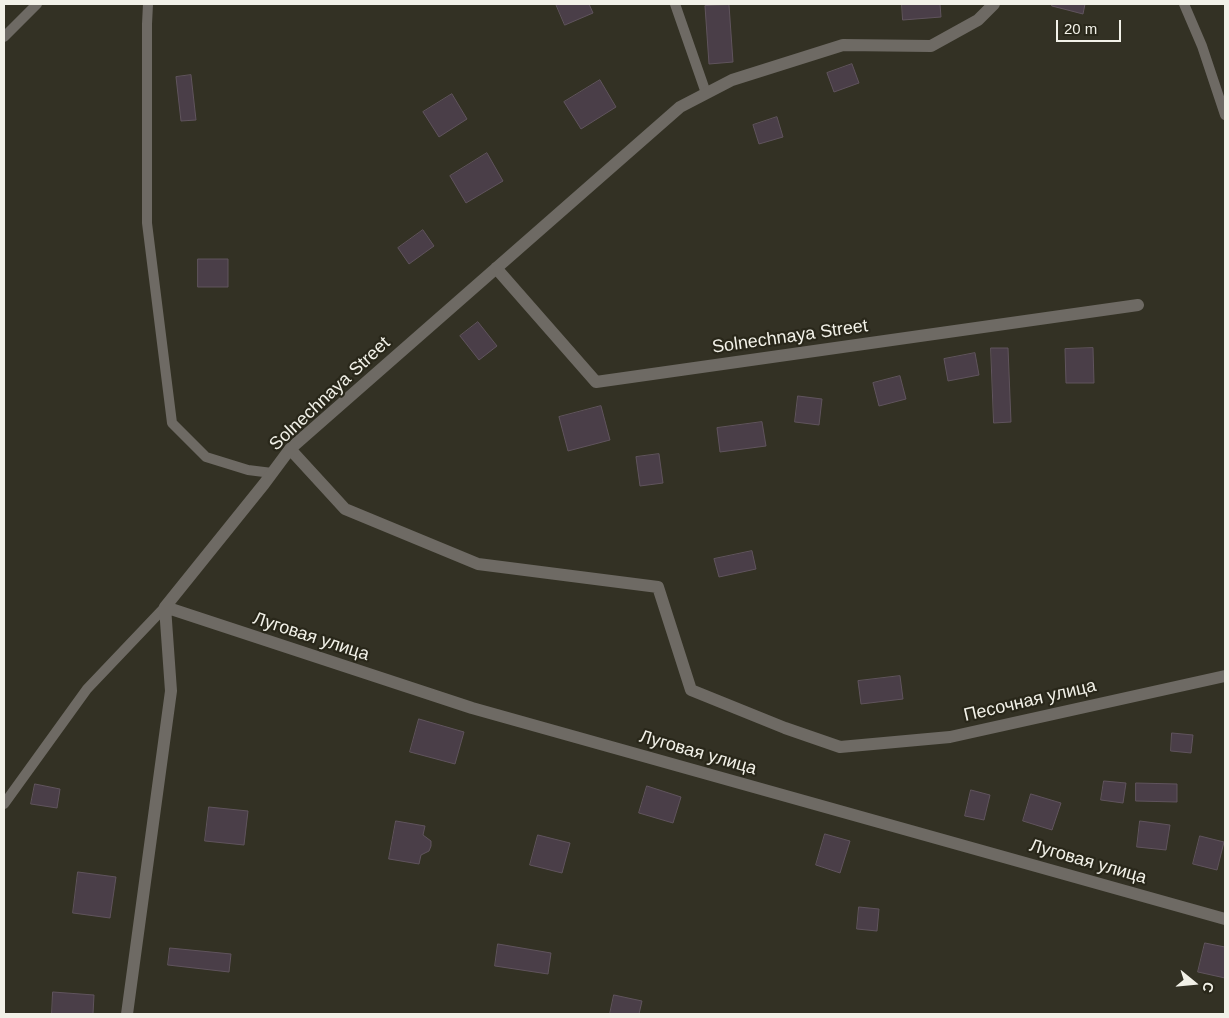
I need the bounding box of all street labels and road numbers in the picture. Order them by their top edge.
street label: Solnechnaya Street [711,315,869,359]
street label: Solnechnaya Street [265,333,395,455]
street label: Луговая улица [250,608,372,666]
street label: Песочная улица [962,675,1098,727]
street label: Луговая улица [637,726,759,780]
street label: Луговая улица [1027,835,1149,889]

